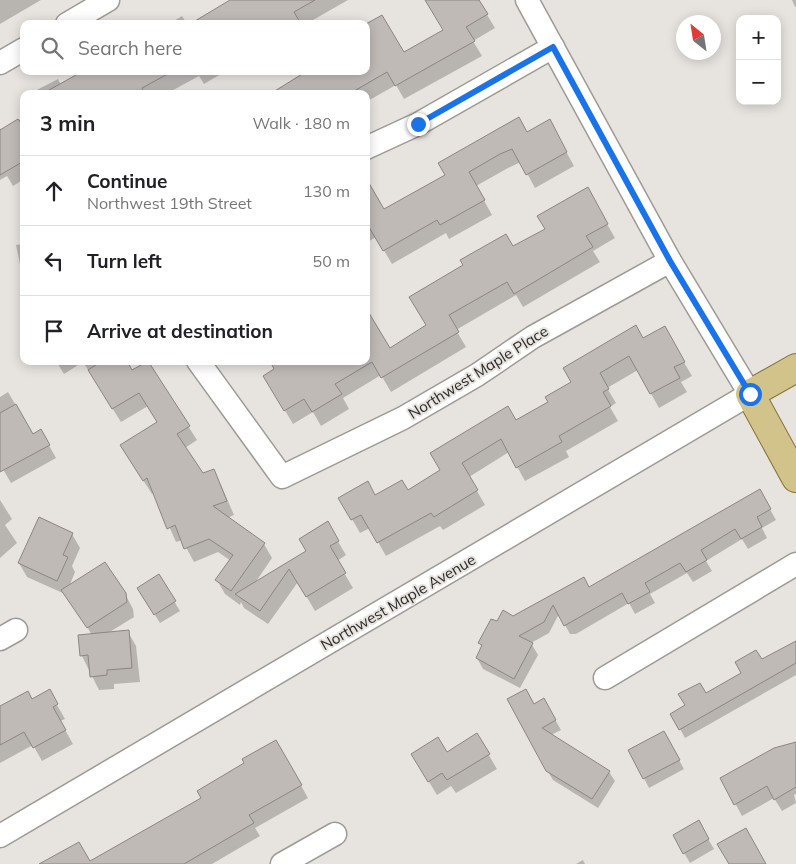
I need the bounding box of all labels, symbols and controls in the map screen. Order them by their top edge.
north arrow [676,15,721,60]
map controls [736,15,781,105]
button: + [736,15,781,60]
search box [20,20,370,75]
icon: search [38,34,66,62]
text: Search here [78,36,182,60]
button: − [736,60,781,105]
text: 3 min [40,110,95,136]
text: Walk · 180 m [252,113,350,133]
route end [407,113,430,136]
text: Continue [87,169,167,193]
icon: ahead [40,177,68,205]
text: 130 m [303,181,350,201]
text: Northwest 19th Street [87,193,252,213]
icon: left [40,247,68,275]
text: Turn left [87,249,162,273]
text: 50 m [313,251,350,271]
icon: arrive [40,317,68,345]
text: Arrive at destination [87,319,273,343]
street label: Northwest Maple Place [404,321,552,423]
route start [739,383,762,406]
street label: Northwest Maple Avenue [317,550,479,654]

